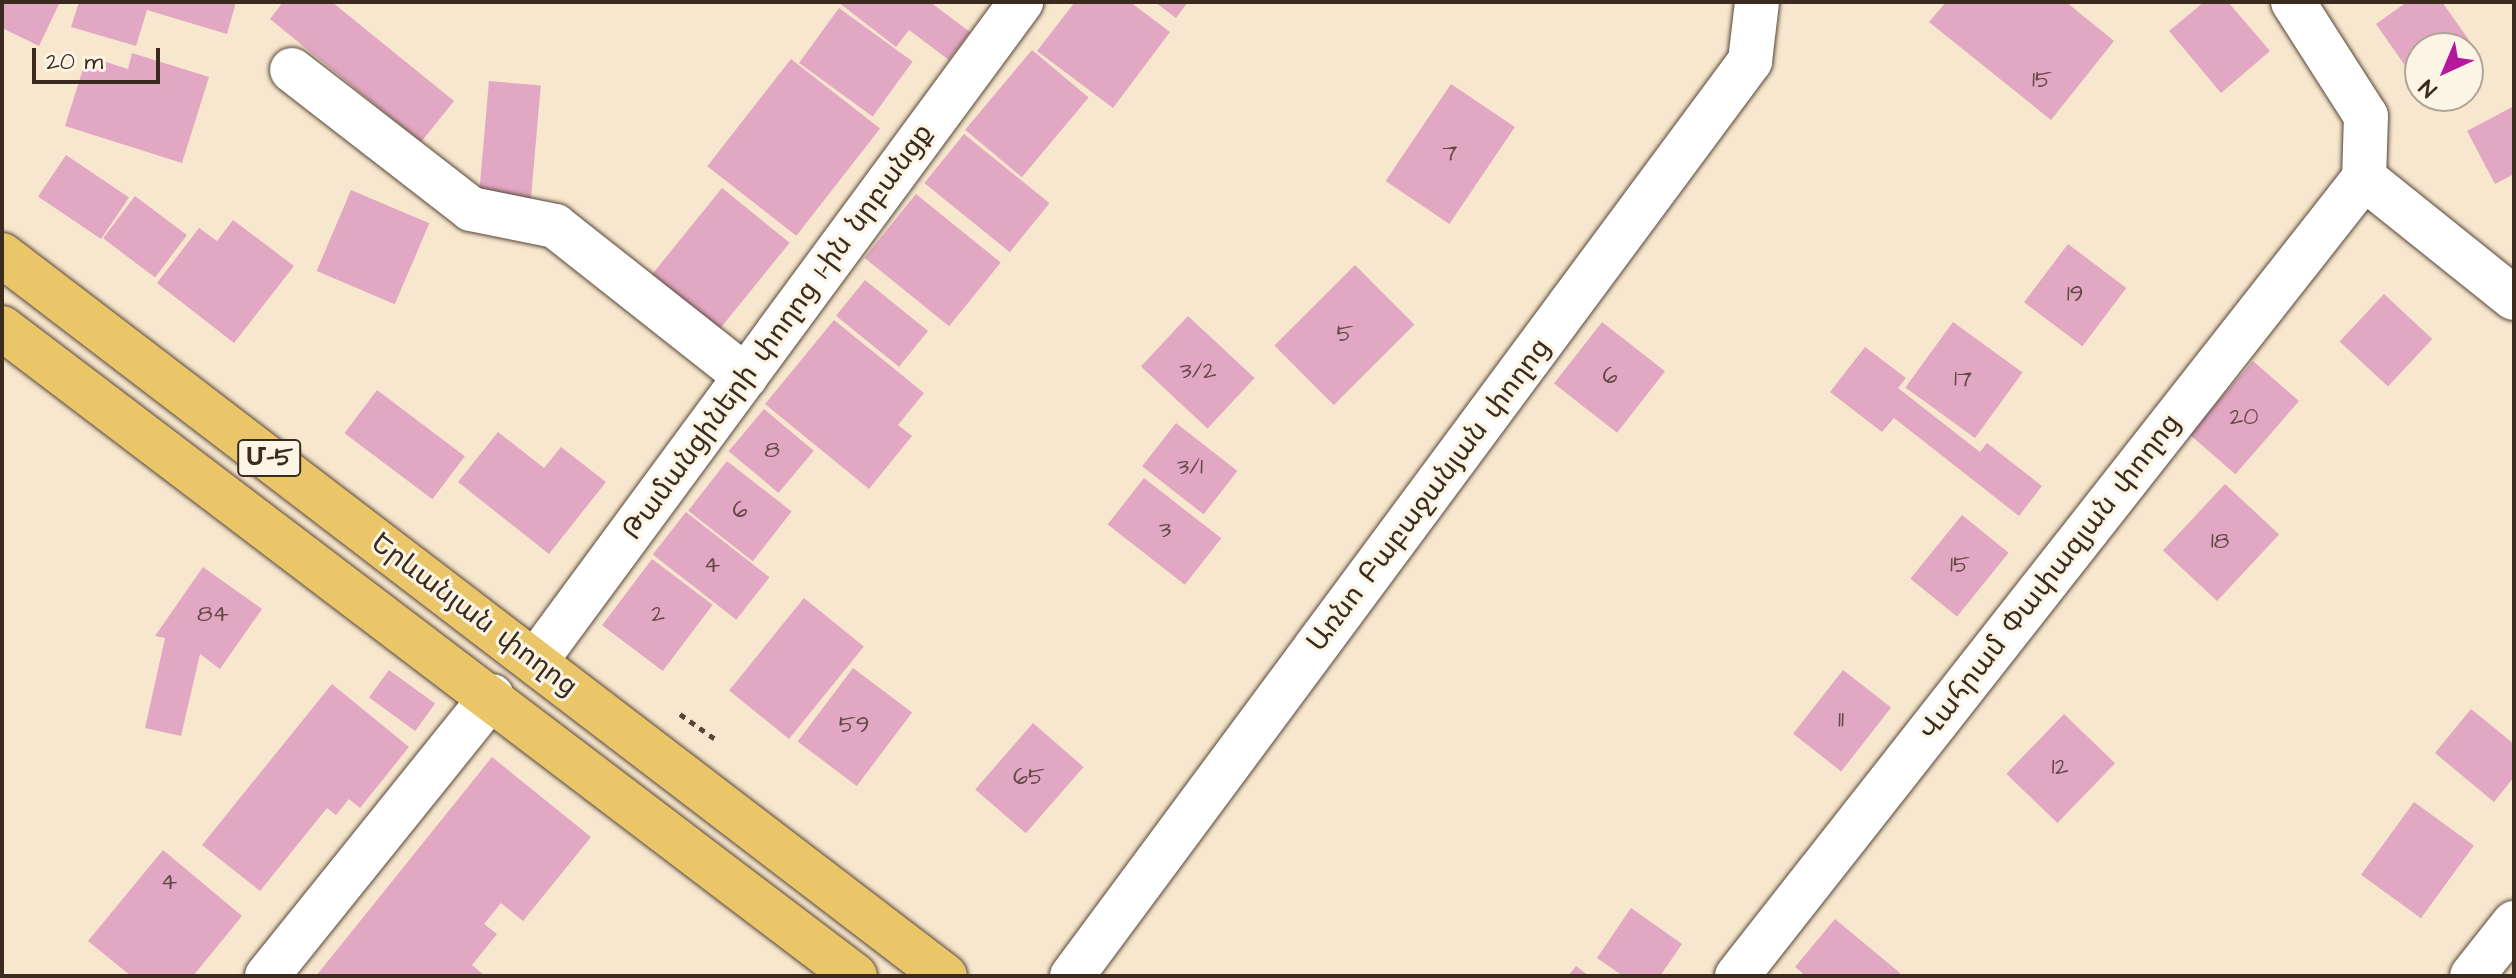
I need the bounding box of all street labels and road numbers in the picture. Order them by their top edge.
street label: Թամանցիների փողոց 1-ին նրբանցք [616,117,940,547]
street label: Առնո Բաբաջանյան փողոց [1300,332,1558,658]
street label: Վահրամ Փափազյան փողոց [1912,407,2188,747]
road number: Մ-5 [237,436,301,480]
street label: Երևանյան փողոց [364,526,584,704]

